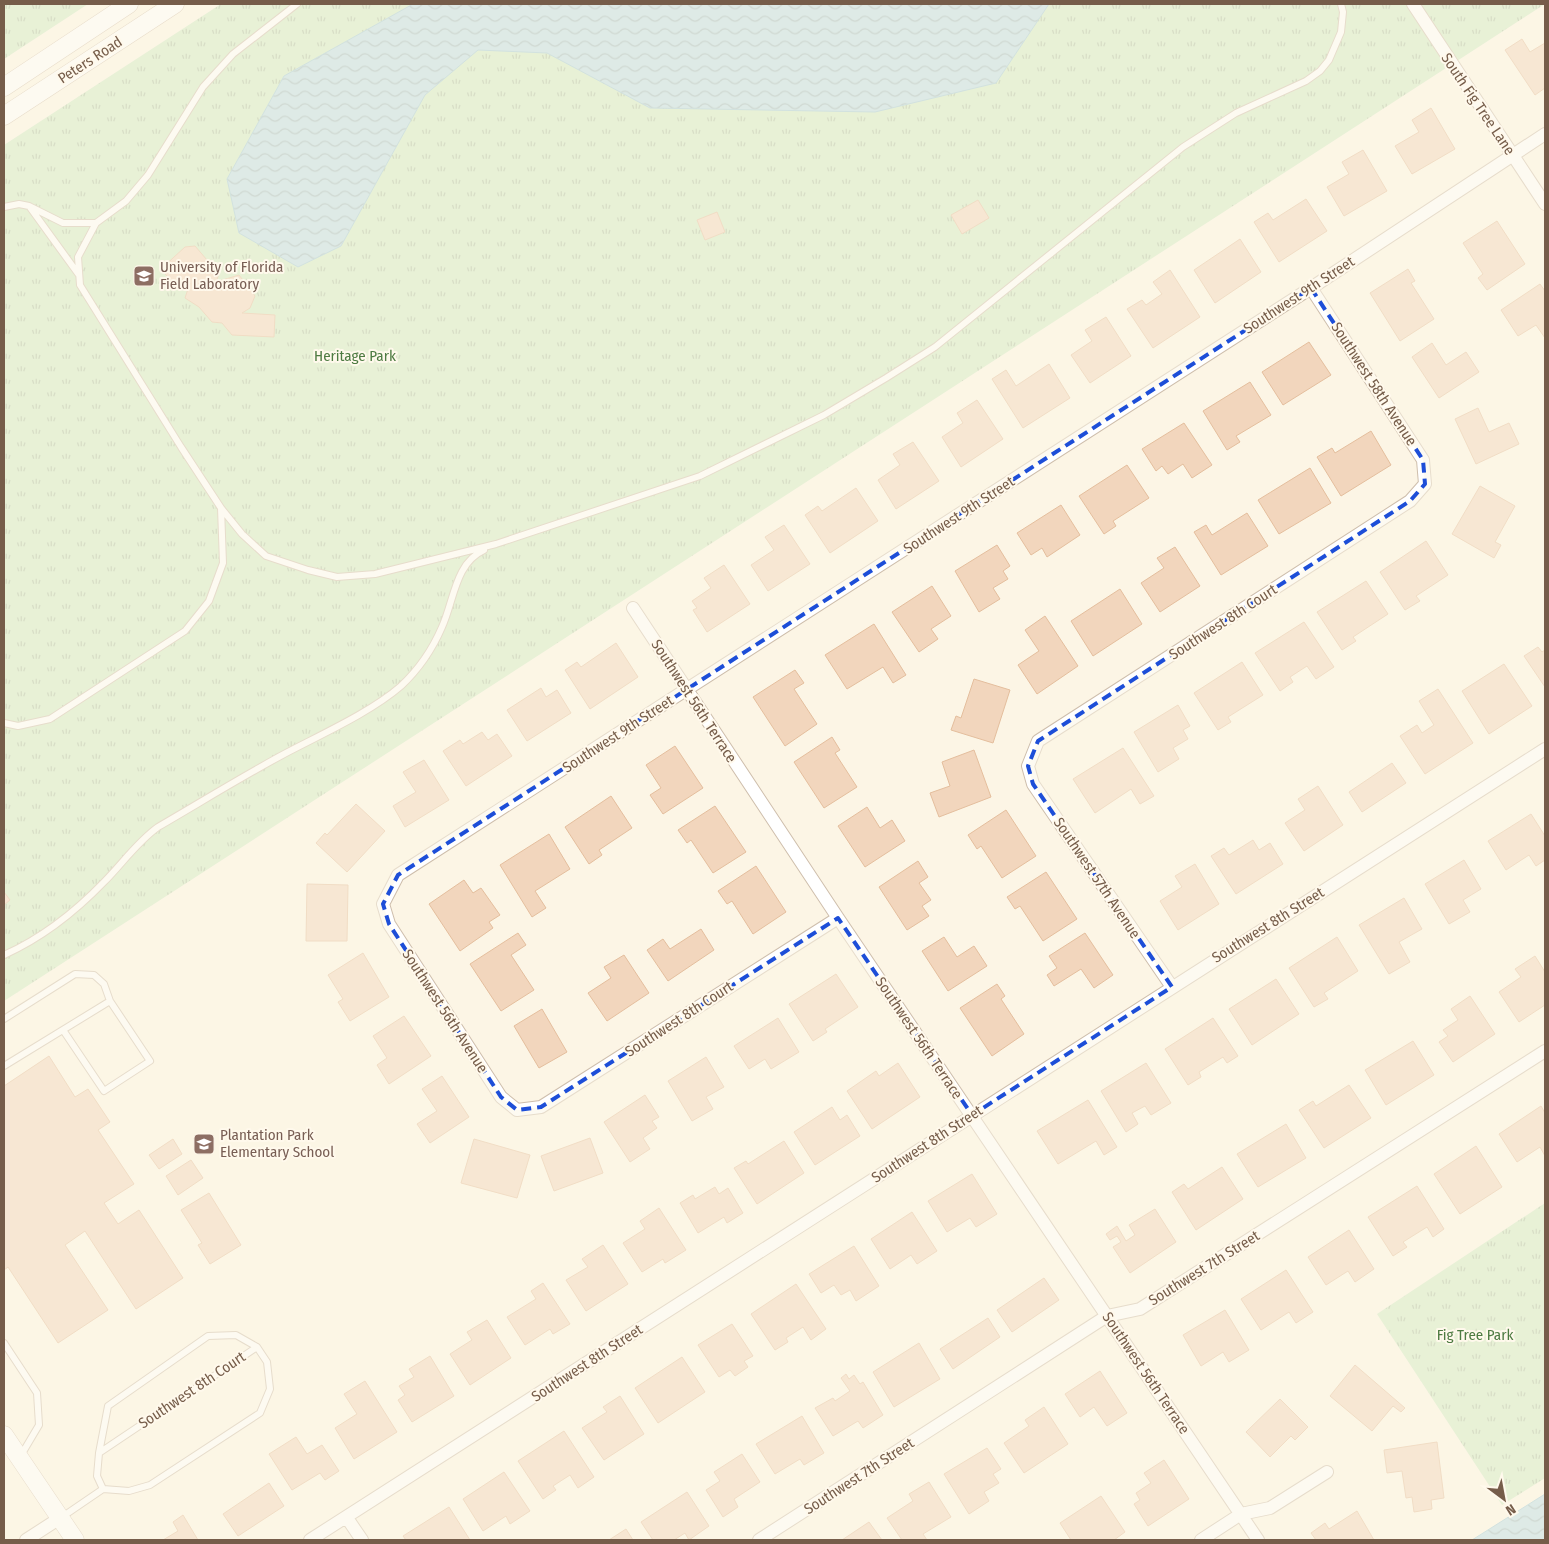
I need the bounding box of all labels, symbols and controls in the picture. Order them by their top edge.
street label: Peters Road [55,33,125,87]
street label: South Fig Tree Lane [1437,50,1519,158]
street label: Southwest 9th Street [1240,252,1358,338]
place label: University of Florida Field Laboratory [160,258,283,293]
school or university icon: University of Florida Field Laboratory [132,264,156,288]
street label: Southwest 58th Avenue [1327,319,1421,449]
park label: Heritage Park [314,347,396,365]
street label: Southwest 9th Street [900,472,1018,558]
street label: Southwest 8th Court [1166,580,1280,664]
street label: Southwest 56th Terrace [647,636,741,766]
street label: Southwest 9th Street [559,691,677,777]
street label: Southwest 57th Avenue [1050,814,1144,942]
street label: Southwest 8th Street [1209,883,1327,967]
street label: Southwest 56th Avenue [398,946,492,1076]
street label: Southwest 56th Terrace [872,974,966,1102]
street label: Southwest 8th Court [622,977,736,1061]
street label: Southwest 8th Street [868,1101,986,1187]
place label: Plantation Park Elementary School [220,1126,334,1161]
school or university icon: Plantation Park Elementary School [192,1132,216,1156]
street label: Southwest 7th Street [1145,1227,1263,1309]
street label: Southwest 56th Terrace [1099,1309,1193,1437]
street label: Southwest 8th Street [528,1320,646,1406]
park label: Fig Tree Park [1437,1326,1513,1344]
street label: Southwest 8th Court [135,1348,249,1432]
street label: Southwest 7th Street [801,1434,917,1518]
north arrow [1479,1474,1529,1524]
text: N [1503,1500,1519,1519]

